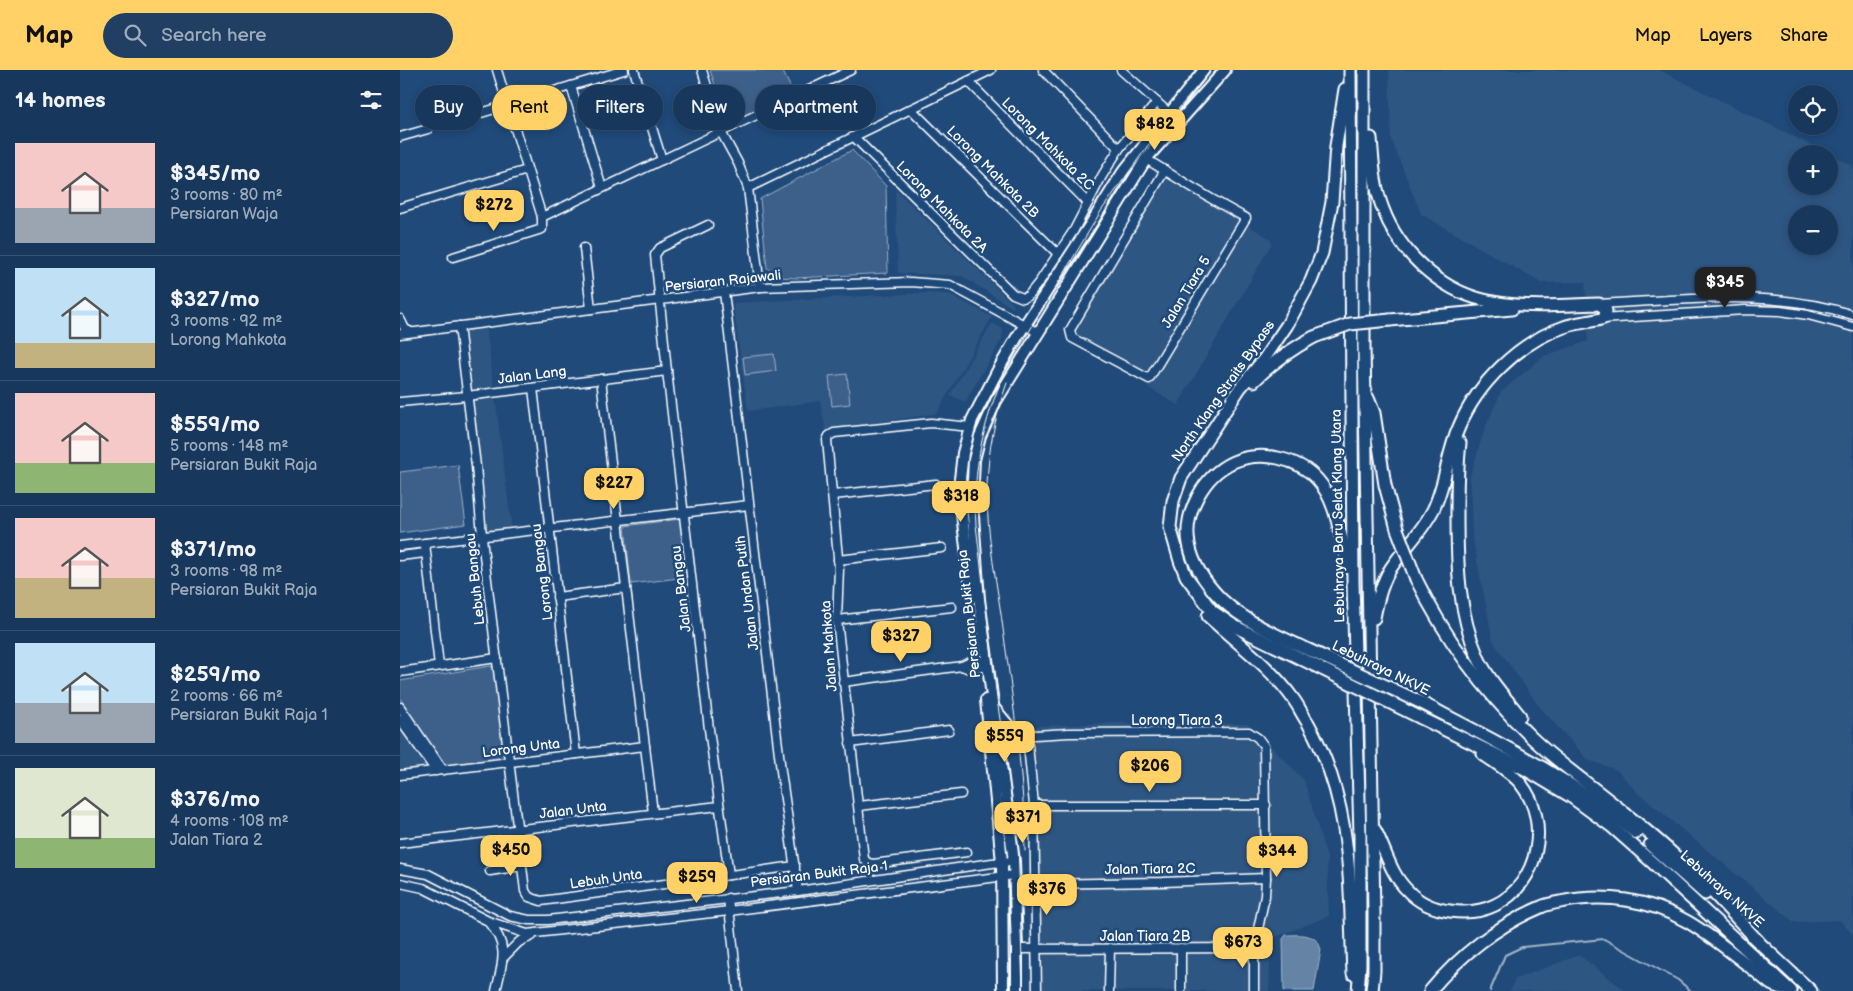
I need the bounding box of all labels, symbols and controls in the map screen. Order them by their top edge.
search box [103,13,453,58]
text: Map [25,21,73,50]
icon: search [121,21,149,49]
text: Search here [161,24,267,47]
text: Map [1635,25,1671,46]
text: Layers [1699,25,1752,46]
text: Share [1780,25,1828,46]
chip: Buy [415,85,482,130]
chip: Rent [492,85,567,130]
chip: Filters [577,85,663,130]
chip: New [673,85,745,130]
chip: Apartment [755,85,876,130]
map controls [1788,85,1838,255]
button: locate [1788,85,1838,135]
icon: filters [357,86,385,114]
text: 14 homes [15,88,106,113]
street label: Lorong Mahkota 2C [998,94,1098,194]
pin: $482 [1125,108,1185,151]
text: $482 [1135,115,1175,134]
street label: Lorong Mahkota 2B [943,122,1043,222]
button: + [1788,145,1838,195]
street label: Lorong Mahkota 2A [893,158,992,257]
text: $345/mo [170,161,260,186]
icon: home [55,163,115,223]
text: 3 rooms · 80 m² [170,186,283,205]
pin: $272 [464,190,524,232]
text: $272 [475,196,513,215]
text: Persiaran Waja [170,205,278,224]
button: − [1788,205,1838,255]
street label: Jalan Tiara 5 [1158,253,1214,331]
street label: Persiaran Rajawali [664,266,782,296]
pin: $345 [1695,266,1755,309]
text: $345 [1706,273,1744,292]
text: $327/mo [170,287,259,312]
icon: home [55,288,115,348]
text: 3 rooms · 92 m² [170,312,283,331]
street label: North Klang Straits Bypass [1168,317,1278,465]
text: Lorong Mahkota [170,331,287,350]
street label: Jalan Lang [497,362,567,388]
street label: Lebuhraya Baru Selat Klang Utara [1328,409,1348,623]
text: $559/mo [170,412,260,437]
icon: home [55,413,115,473]
text: 5 rooms · 148 m² [170,437,288,456]
text: Persiaran Bukit Raja [170,456,317,475]
pin: $227 [584,468,644,510]
text: $227 [595,474,633,493]
pin: $318 [931,480,991,523]
text: $318 [943,487,979,506]
street label: Lorong Bangau [528,523,556,621]
street label: Lebuh Bangau [462,532,488,626]
street label: Jalan Undan Putih [732,535,762,651]
text: $371/mo [170,537,256,562]
icon: home [55,538,115,598]
street label: Jalan Bangau [667,545,695,633]
street label: Persiaran Bukit Raja [954,549,984,679]
text: 3 rooms · 98 m² [170,562,282,581]
text: Persiaran Bukit Raja [170,581,317,600]
street label: Jalan Mahkota [817,600,841,692]
pin: $327 [871,620,931,663]
text: $327 [882,627,920,646]
street label: Lebuhraya NKVE [1329,637,1433,699]
text: $259/mo [170,662,261,687]
icon: home [55,663,115,723]
text: 2 rooms · 66 m² [170,687,283,706]
text: Persiaran Bukit Raja 1 [170,706,328,725]
street label: Lorong Tiara 3 [1131,712,1223,729]
pin: $559 [975,720,1035,763]
text: $559 [986,727,1024,746]
street label: Lorong Unta [481,735,561,761]
pin: $206 [1120,750,1180,793]
text: $206 [1130,757,1170,776]
text: $376/mo [170,787,260,812]
icon: home [55,788,115,848]
street label: Jalan Unta [538,797,608,823]
pin: $371 [993,802,1053,844]
text: $371 [1005,808,1041,827]
text: 4 rooms · 108 m² [170,812,289,831]
text: Jalan Tiara 2 [170,831,263,850]
pin: $450 [481,834,541,877]
pin: $344 [1247,836,1307,878]
text: $450 [491,841,531,860]
text: $344 [1258,842,1296,861]
street label: Lebuhraya NKVE [1677,847,1767,931]
street label: Persiaran Bukit Raja 1 [749,857,889,891]
street label: Jalan Tiara 2C [1104,860,1196,878]
pin: $259 [667,862,727,904]
street label: Lebuh Unta [569,865,643,892]
text: $259 [678,868,716,887]
pin: $376 [1017,874,1077,916]
text: $376 [1028,880,1066,899]
pin: $673 [1213,926,1273,969]
street label: Jalan Tiara 2B [1100,928,1191,945]
text: $673 [1224,933,1262,952]

